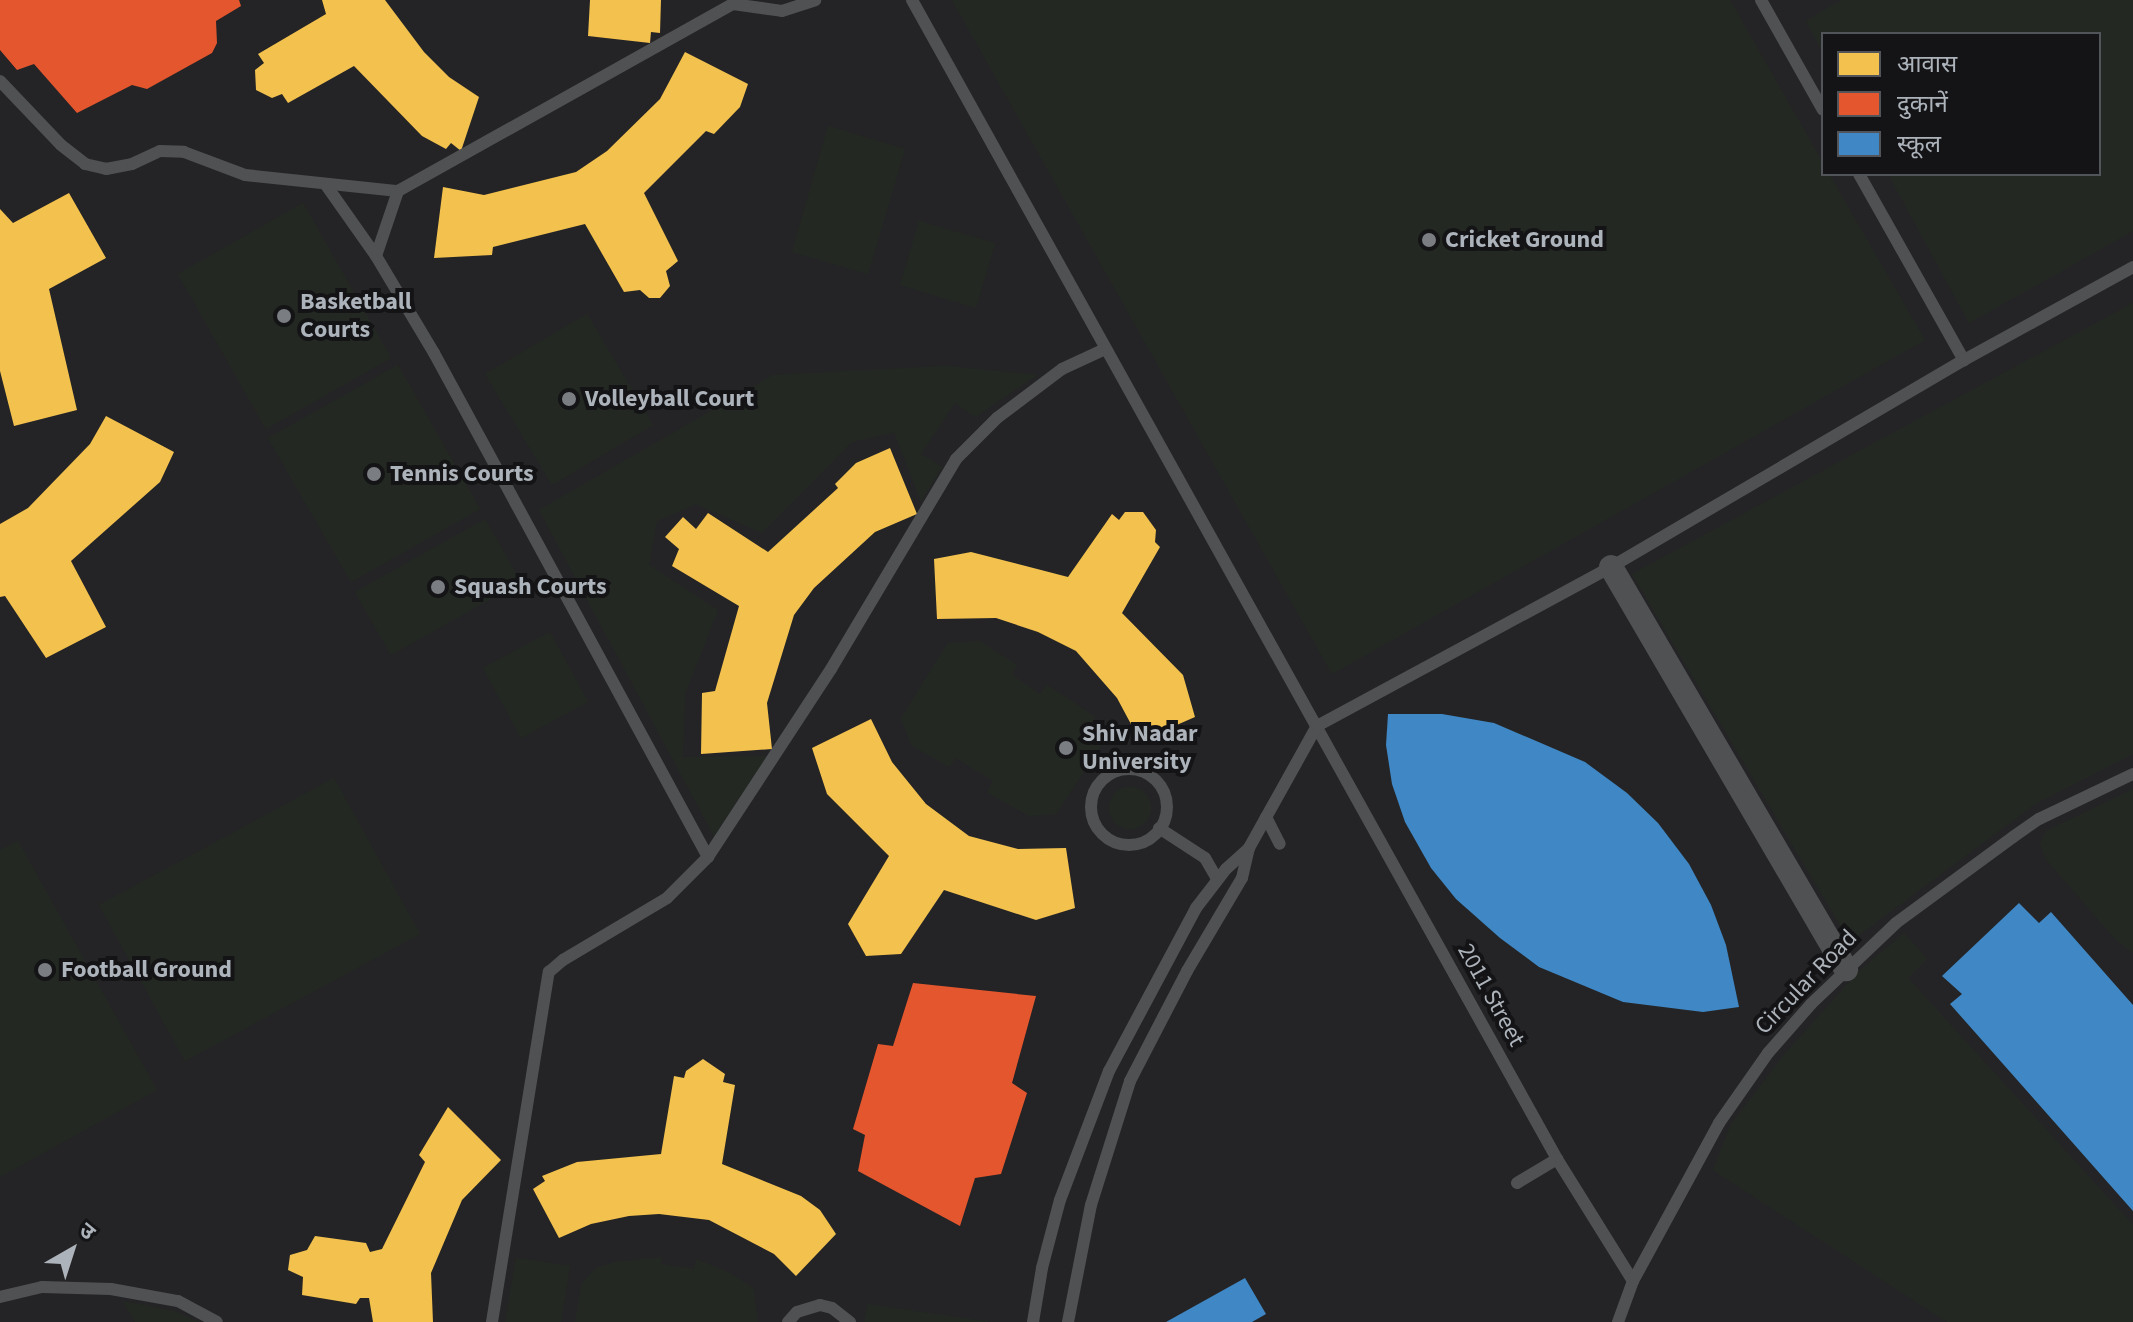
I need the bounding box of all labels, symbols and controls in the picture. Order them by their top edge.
legend [1821,32,2101,176]
text: आवास [1897,47,1957,82]
text: दुकानें [1897,87,1948,122]
text: स्कूल [1897,127,1941,162]
place label: Cricket Ground [1445,226,1604,254]
marker: Cricket Ground [1420,231,1438,249]
place label: Basketball Courts [300,288,412,344]
marker: Basketball Courts [275,307,293,325]
place label: Volleyball Court [585,385,754,413]
marker: Volleyball Court [560,390,578,408]
place label: Tennis Courts [390,460,534,488]
marker: Tennis Courts [365,465,383,483]
place label: Squash Courts [454,573,607,601]
marker: Squash Courts [429,578,447,596]
place label: Shiv Nadar University [1082,720,1198,776]
marker: Shiv Nadar University [1057,739,1075,757]
street label: Circular Road [1749,924,1863,1040]
street label: 2011 Street [1451,939,1531,1051]
place label: Football Ground [61,956,232,984]
marker: Football Ground [36,961,54,979]
north arrow [32,1210,112,1290]
text: उ [72,1215,102,1248]

